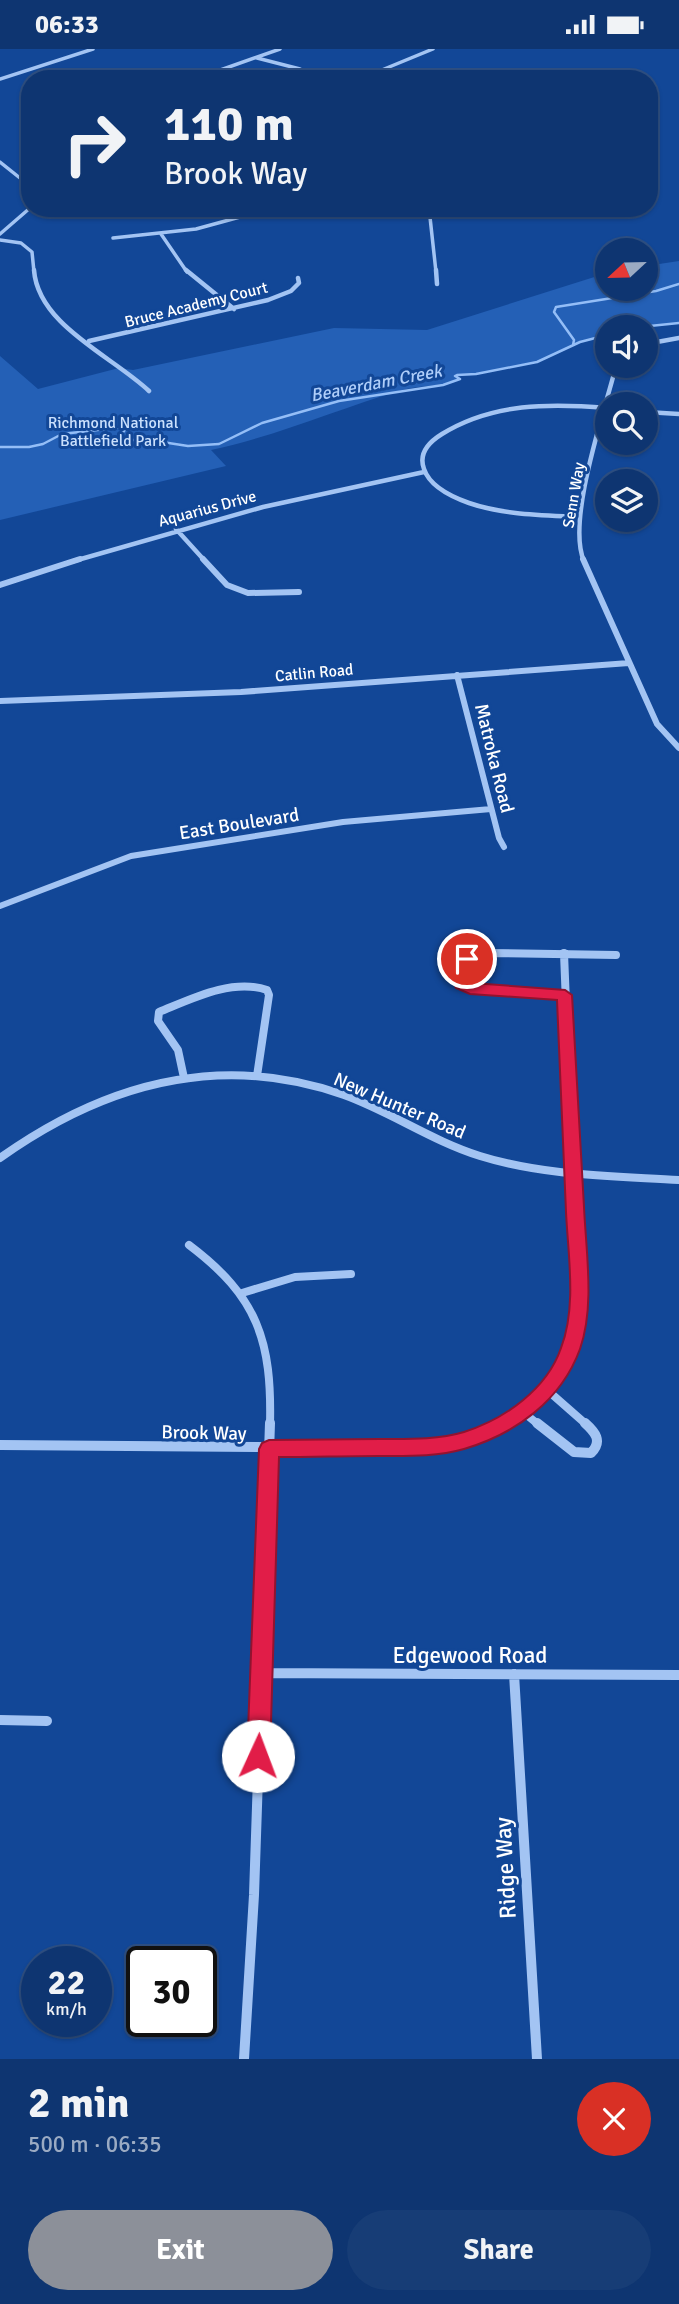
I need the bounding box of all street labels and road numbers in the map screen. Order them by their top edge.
street label: Bruce Academy Court [123,277,270,332]
street label: Senn Way [558,460,590,530]
street label: Aquarius Drive [156,486,258,532]
street label: Catlin Road [274,660,354,686]
street label: Matroka Road [469,701,519,815]
street label: East Boulevard [178,803,301,845]
street label: New Hunter Road [330,1067,469,1145]
street label: Brook Way [161,1420,247,1446]
street label: Edgewood Road [392,1641,548,1670]
street label: Ridge Way [488,1816,523,1920]

